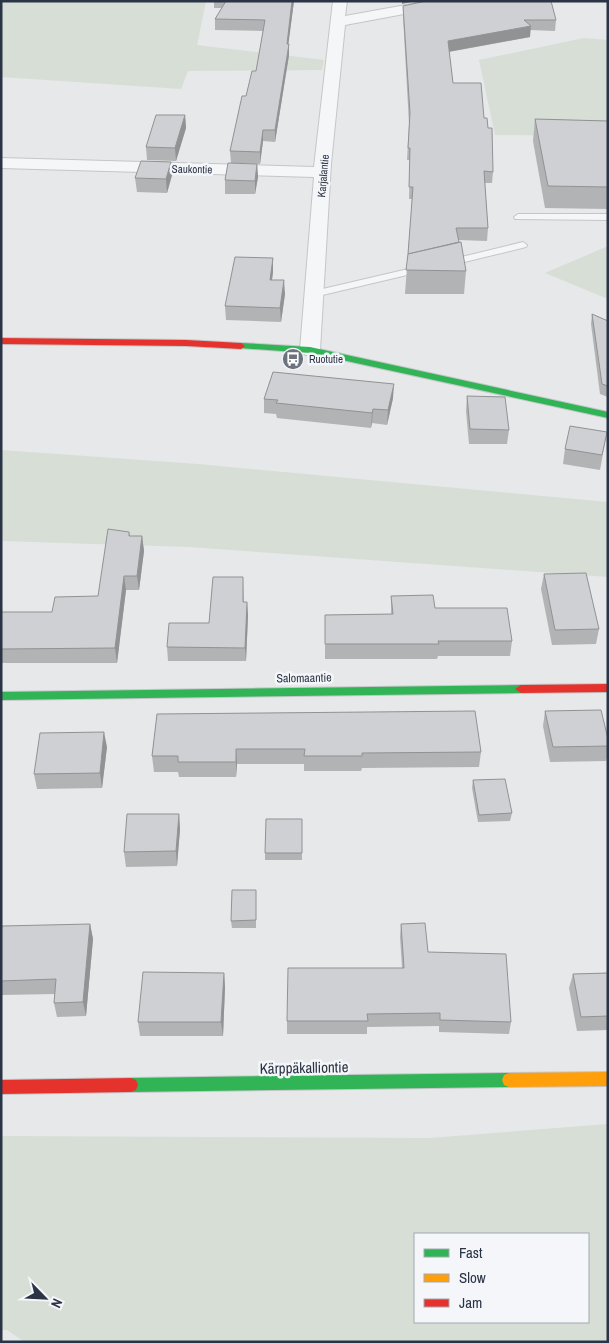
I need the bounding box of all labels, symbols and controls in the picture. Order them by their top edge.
street label: Karjalantie [314,154,332,198]
street label: Saukontie [172,162,212,176]
bus stop icon: Ruotutie [281,347,305,371]
place label: Ruotutie [309,352,343,366]
street label: Salomaantie [276,670,332,686]
street label: Kärppäkalliontie [259,1056,349,1079]
legend [414,1233,589,1323]
text: Fast [459,1242,483,1263]
text: Slow [459,1267,486,1288]
north arrow [20,1273,70,1323]
text: Jam [459,1292,482,1313]
text: N [47,1296,67,1311]

